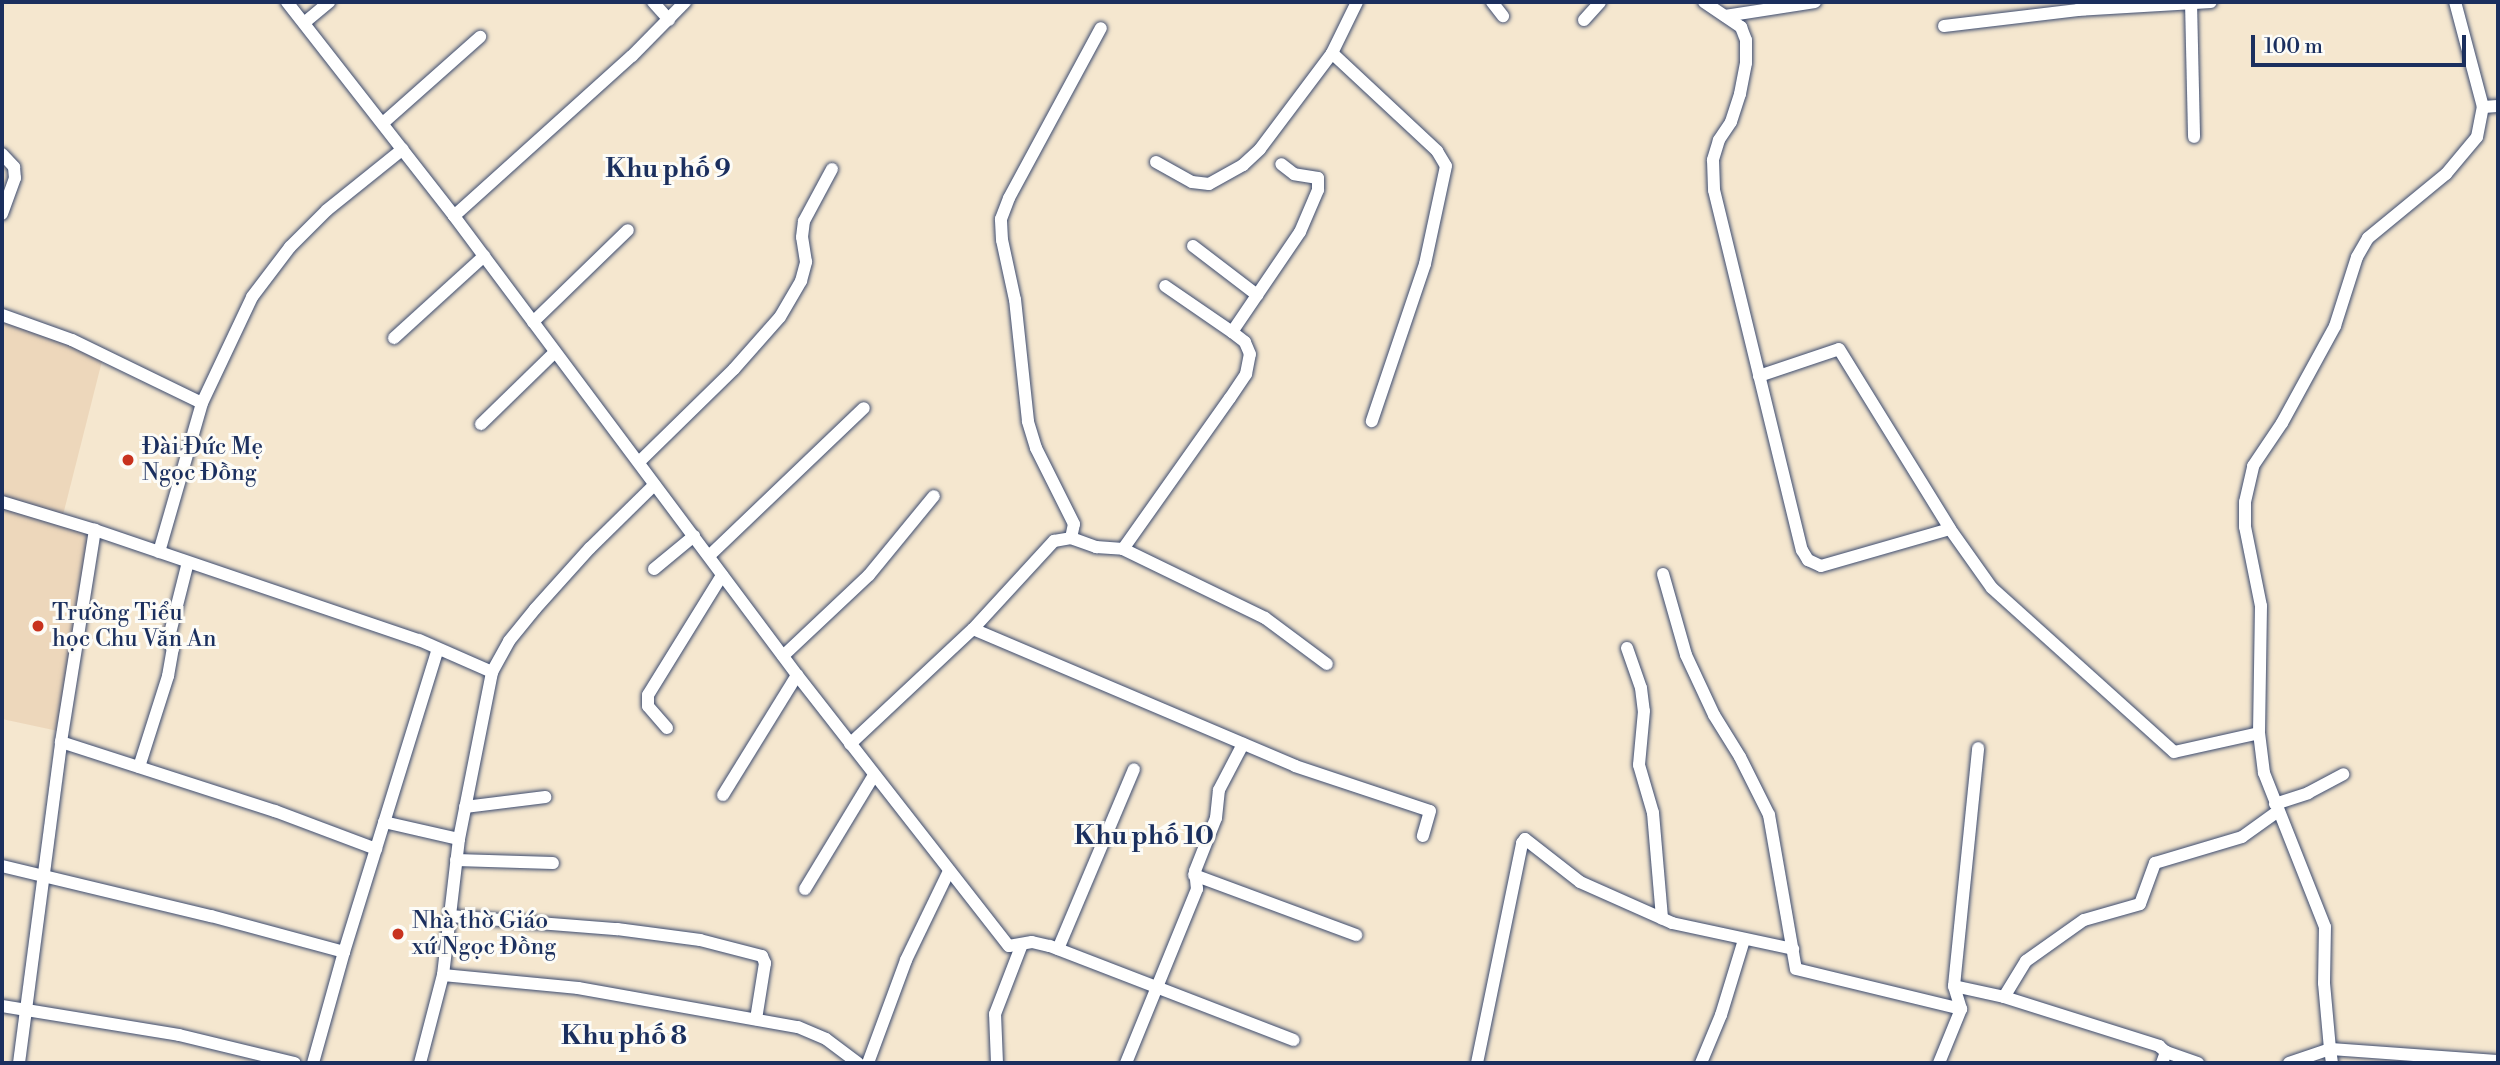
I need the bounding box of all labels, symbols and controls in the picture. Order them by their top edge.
scale bar [2255,21,2470,65]
text: 100 m [2264,34,2323,60]
district label: Khu phố 9 [605,154,731,186]
place label: Đài Đức Mẹ Ngọc Đồng [142,433,263,487]
marker: Đài Đức Mẹ Ngọc Đồng [120,452,136,468]
place label: Trường Tiểu học Chu Văn An [52,599,216,653]
marker: Trường Tiểu học Chu Văn An [30,618,46,634]
district label: Khu phố 10 [1074,821,1214,853]
place label: Nhà thờ Giáo xứ Ngọc Đồng [412,907,556,961]
marker: Nhà thờ Giáo xứ Ngọc Đồng [390,926,406,942]
district label: Khu phố 8 [561,1021,687,1053]

